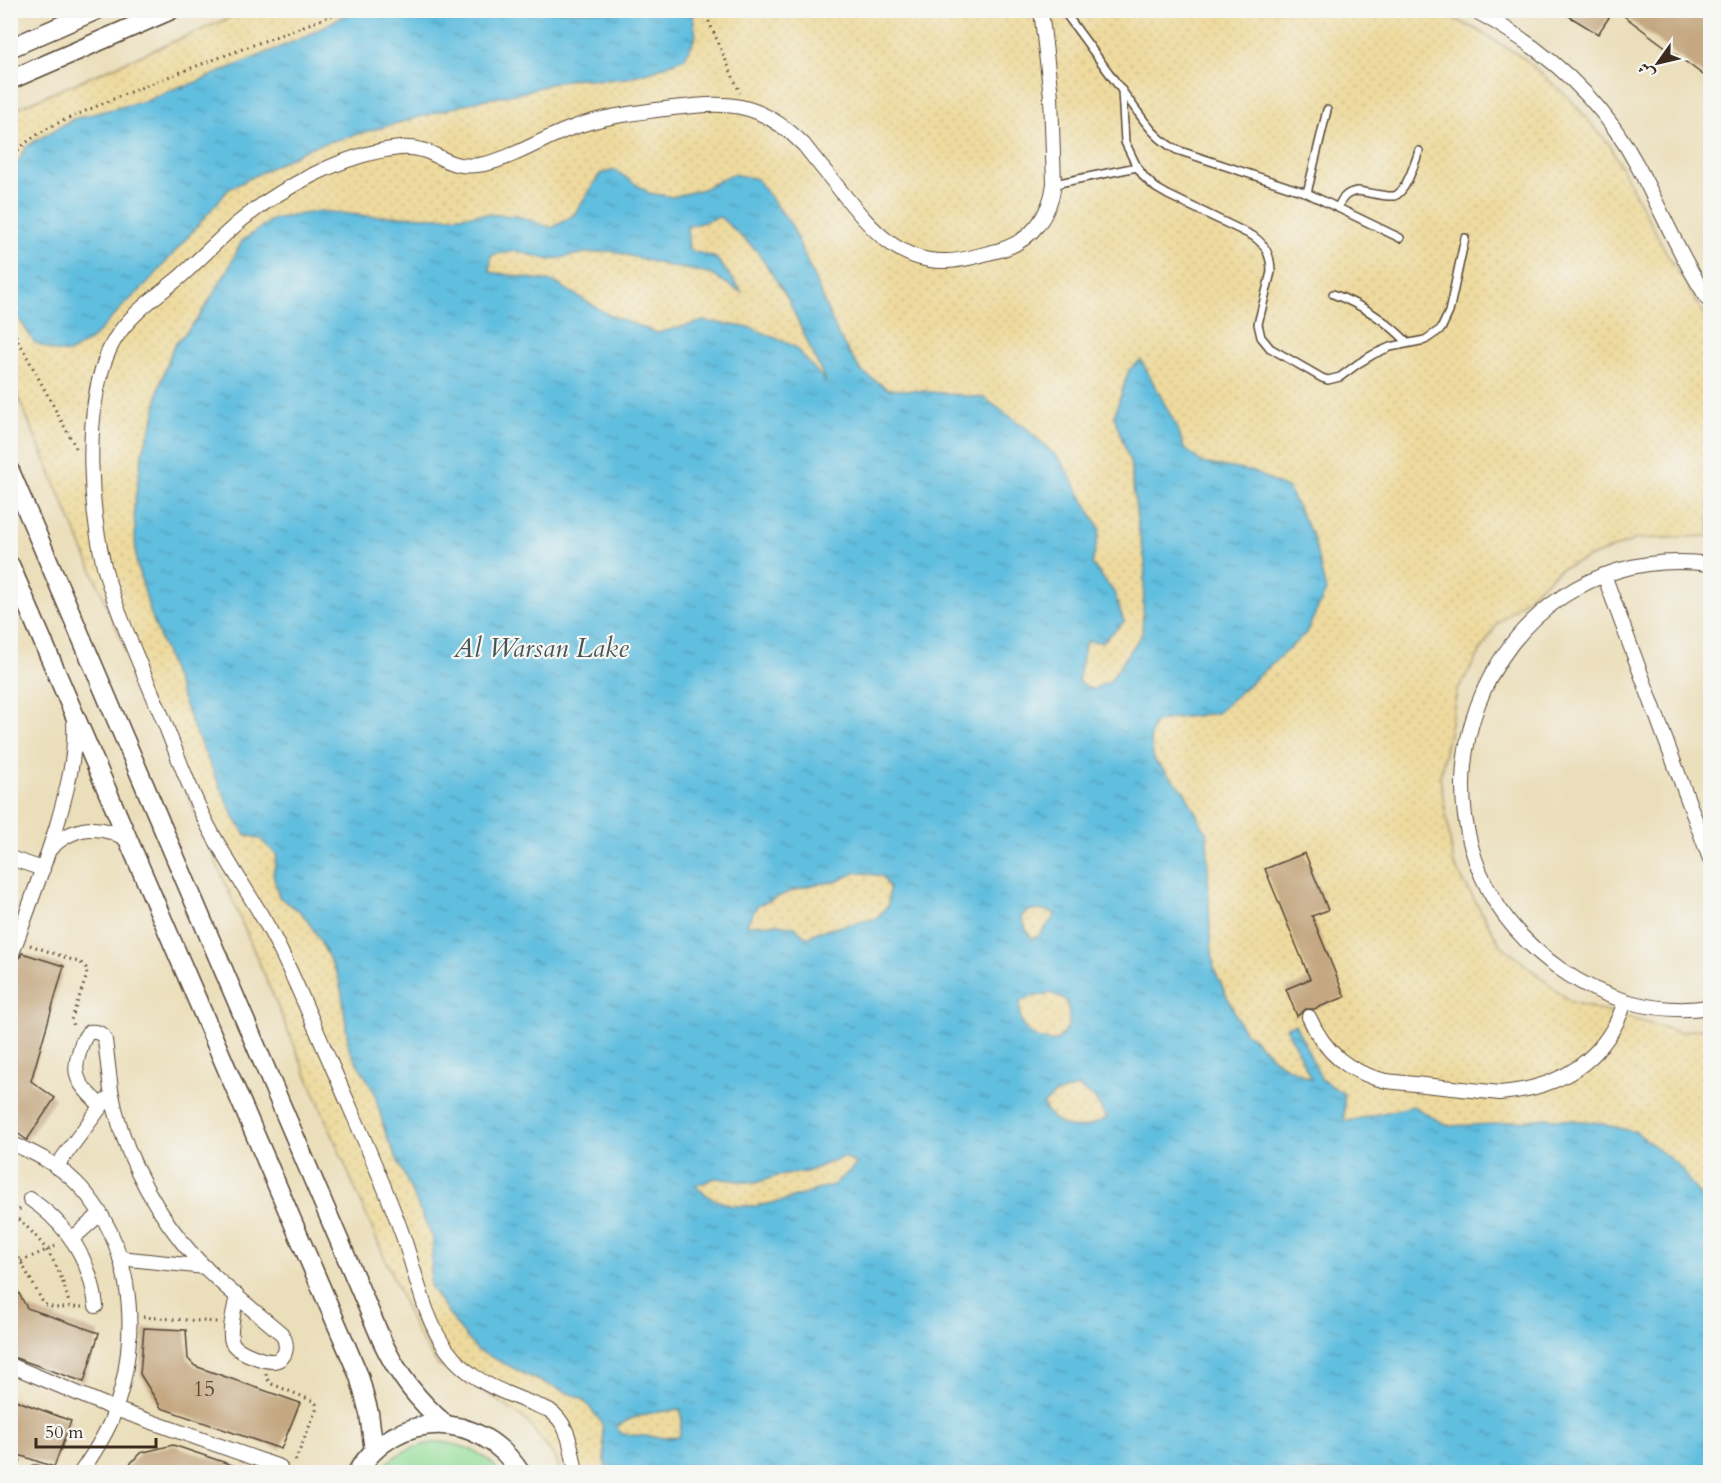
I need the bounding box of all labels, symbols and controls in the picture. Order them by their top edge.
north arrow [1628,33,1688,93]
text: ش [1633,58,1660,84]
water label: Al Warsan Lake [452,630,629,667]
house number: 15 [193,1374,215,1404]
scale bar [36,1411,156,1449]
text: 50 m [45,1420,84,1445]

